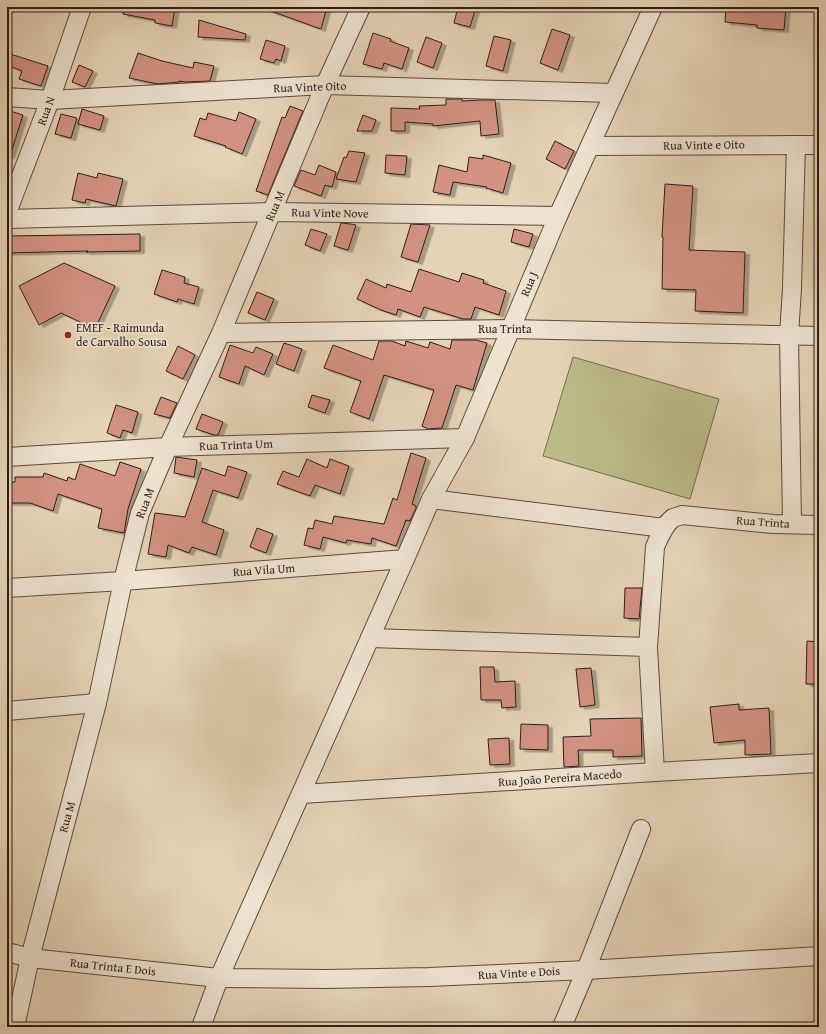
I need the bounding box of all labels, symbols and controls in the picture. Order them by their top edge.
street label: Rua Vinte Oito [273,77,347,96]
street label: Rua N [32,94,59,128]
street label: Rua Vinte e Oito [663,135,745,154]
street label: Rua M [261,188,289,224]
street label: Rua Vinte Nove [291,203,369,222]
street label: Rua J [516,269,541,299]
place label: EMEF - Raimunda de Carvalho Sousa [76,319,167,350]
street label: Rua Trinta [478,320,532,337]
marker: EMEF - Raimunda de Carvalho Sousa [63,330,73,340]
street label: Rua Trinta Um [199,435,273,454]
street label: Rua M [131,485,158,521]
street label: Rua Trinta [736,511,791,532]
street label: Rua Vila Um [232,559,296,580]
street label: Rua João Pereira Macedo [498,765,622,790]
street label: Rua M [54,799,79,834]
street label: Rua Trinta E Dois [69,954,157,979]
street label: Rua Vinte e Dois [478,962,561,983]

